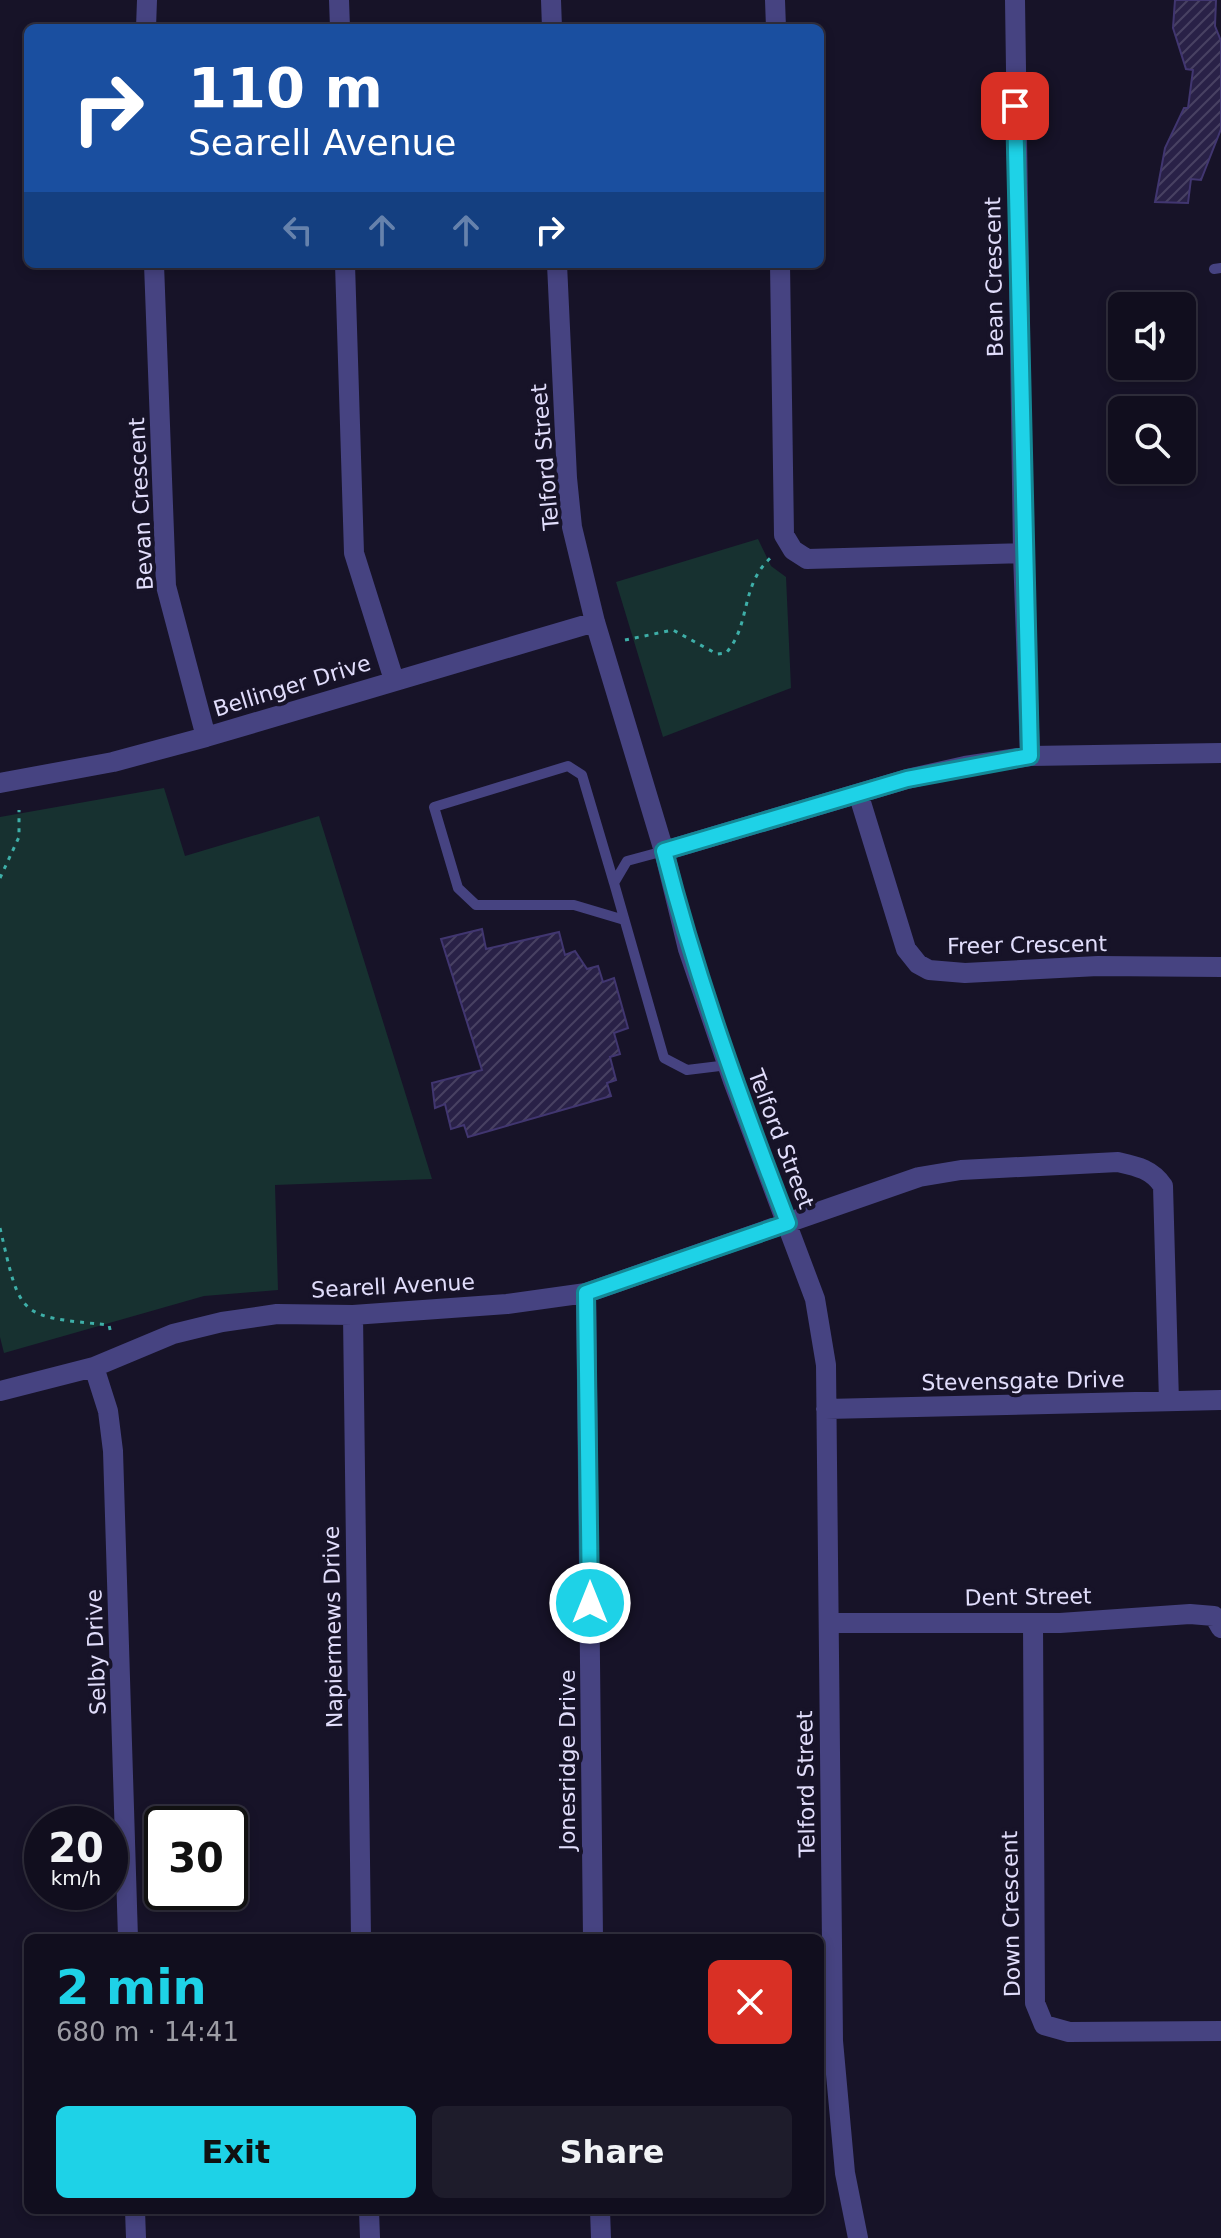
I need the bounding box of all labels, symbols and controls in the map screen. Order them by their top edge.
text: 110 m [188,55,383,120]
icon: right [56,56,160,160]
pin [981,72,1049,140]
icon: arrive [993,84,1037,128]
text: Searell Avenue [188,122,456,163]
street label: Bean Crescent [980,196,1008,357]
icon: left [276,208,320,252]
icon: ahead [360,208,404,252]
icon: ahead [444,208,488,252]
icon: right [528,208,572,252]
map controls [1108,292,1196,484]
button: sound [1108,292,1196,380]
street label: Telford Street [526,382,564,532]
button: search [1108,396,1196,484]
street label: Bevan Crescent [124,416,158,591]
street label: Bellinger Drive [210,650,374,722]
street label: Freer Crescent [947,931,1108,959]
street label: Telford Street [743,1065,819,1212]
street label: Searell Avenue [310,1269,476,1303]
street label: Stevensgate Drive [921,1367,1125,1395]
street label: Napiermews Drive [319,1526,347,1728]
position arrow [548,1561,632,1645]
street label: Dent Street [964,1583,1092,1611]
street label: Selby Drive [81,1588,111,1716]
street label: Jonesridge Drive [555,1669,580,1853]
street label: Telford Street [792,1710,820,1859]
speed limit sign: 30 [144,1806,248,1910]
text: 20 [48,1825,104,1871]
street label: Down Crescent [997,1830,1025,1997]
text: km/h [51,1866,101,1890]
text: 2 min [56,1959,207,2015]
button: close [708,1960,792,2044]
text: 680 m · 14:41 [56,2017,239,2047]
button: Exit [56,2106,416,2198]
button: Share [432,2106,792,2198]

